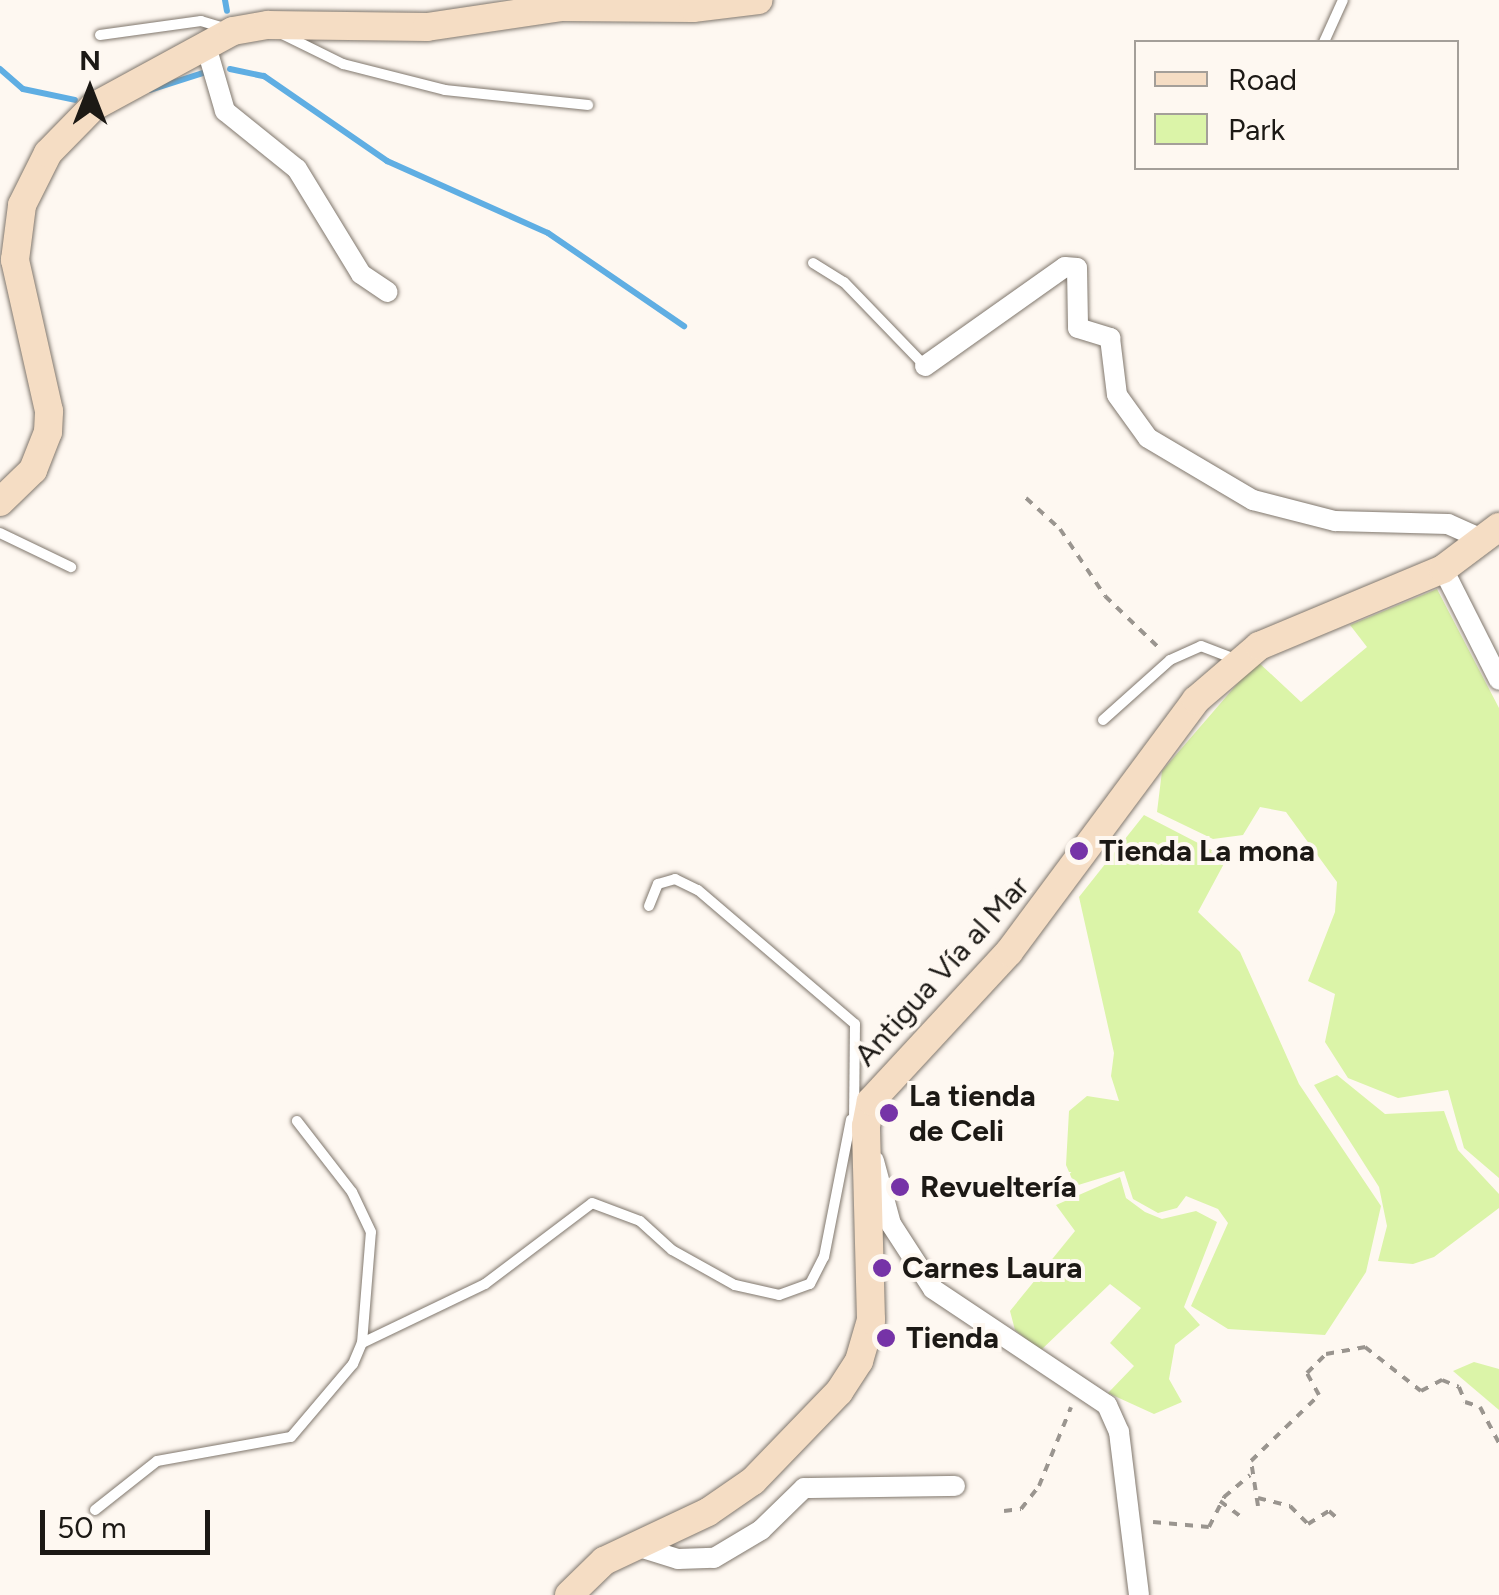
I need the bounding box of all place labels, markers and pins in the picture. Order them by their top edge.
place label: Tienda La mona [1099,833,1315,869]
marker: Tienda La mona [1068,840,1090,862]
place label: La tienda de Celi [909,1078,1036,1148]
marker: La tienda de Celi [878,1102,900,1124]
place label: Revueltería [920,1169,1077,1205]
marker: Revueltería [889,1176,911,1198]
place label: Carnes Laura [902,1250,1082,1286]
marker: Carnes Laura [871,1257,893,1279]
place label: Tienda [906,1320,999,1356]
marker: Tienda [875,1327,897,1349]

